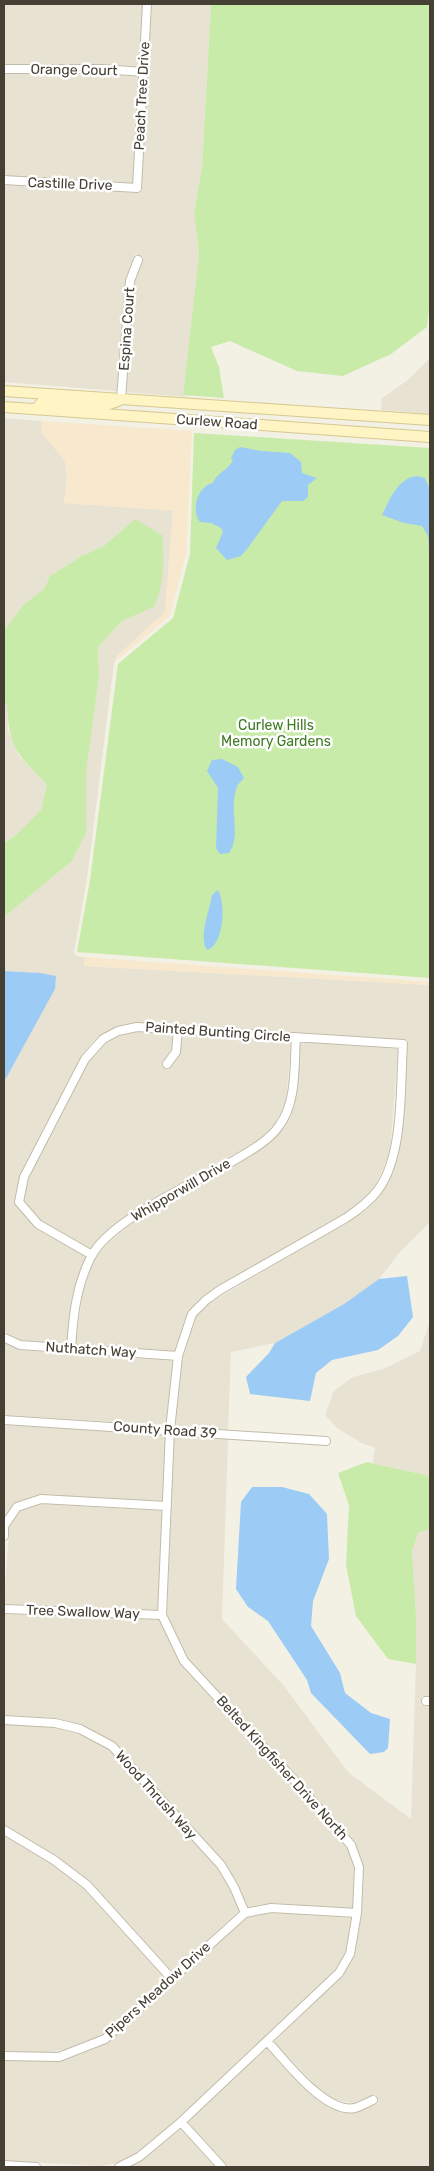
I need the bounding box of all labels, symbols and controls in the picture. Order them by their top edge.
street label: Peach Tree Drive [131,41,153,151]
street label: Orange Court [30,61,118,79]
street label: Castille Drive [27,174,113,194]
street label: Espina Court [116,286,138,371]
street label: Curlew Road [176,411,258,433]
park label: Curlew Hills Memory Gardens [221,717,331,750]
street label: Painted Bunting Circle [145,1018,291,1046]
street label: Whipporwill Drive [128,1155,234,1225]
street label: Nuthatch Way [45,1338,137,1362]
street label: County Road 39 [113,1418,217,1442]
street label: Tree Swallow Way [26,1602,140,1622]
street label: Belted Kingfisher Drive North [213,1692,351,1844]
street label: Wood Thrush Way [112,1747,200,1843]
street label: Pipers Meadow Drive [102,1938,214,2042]

